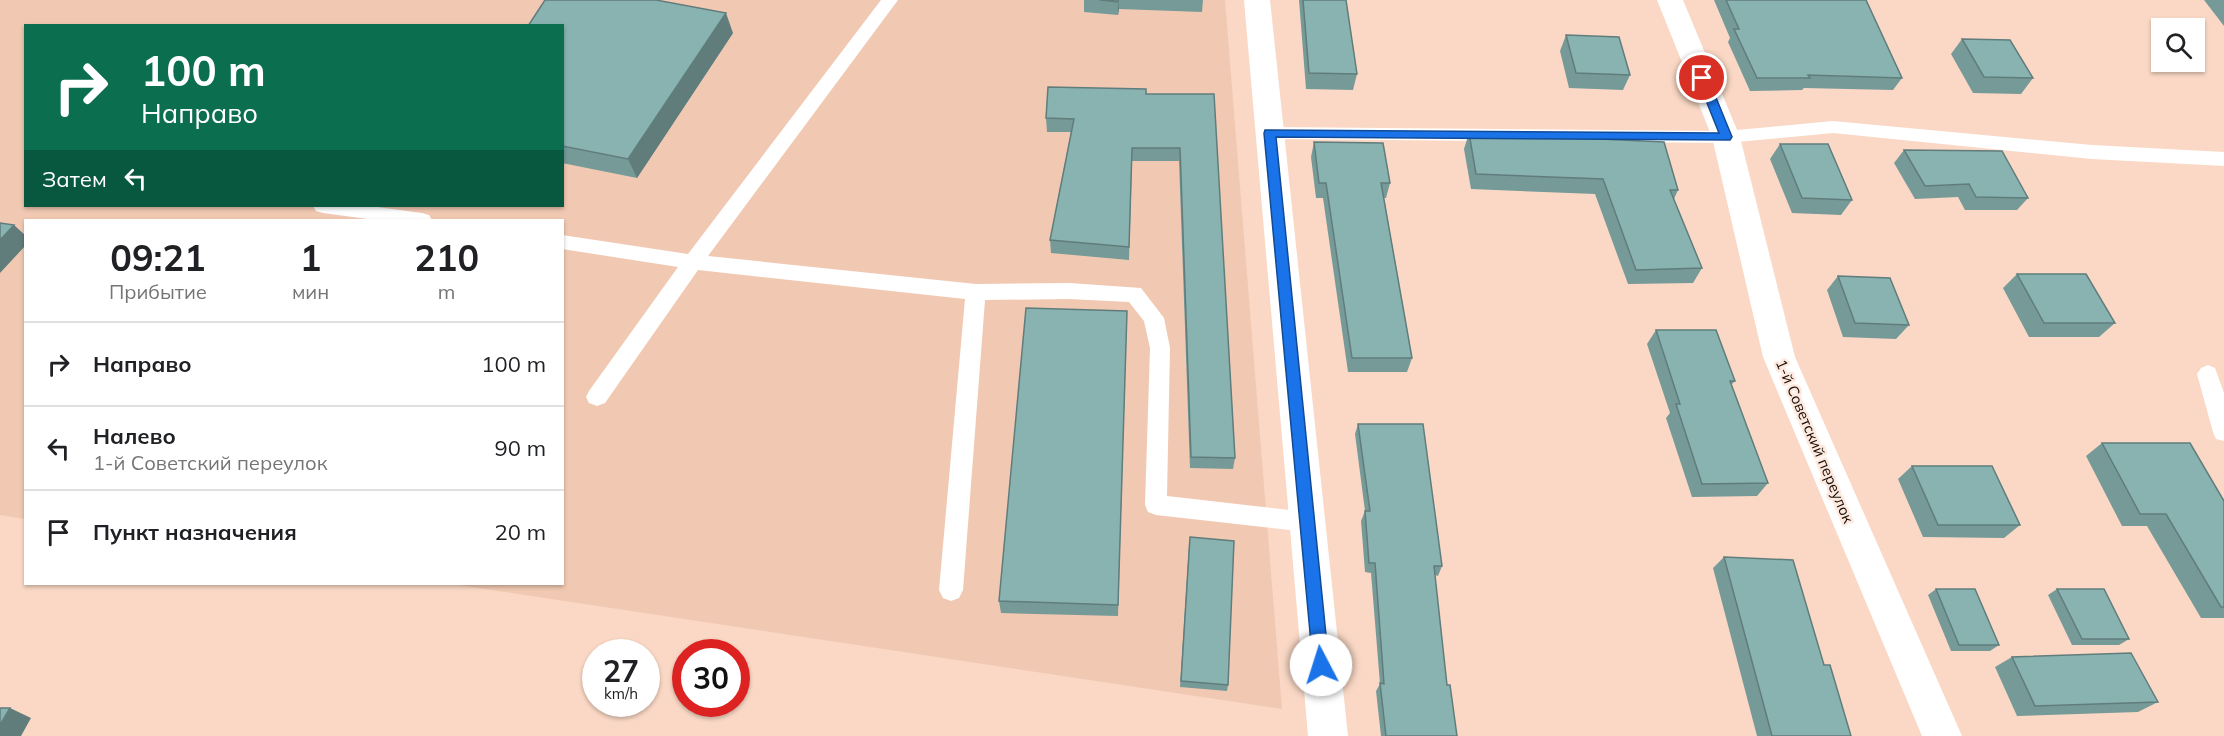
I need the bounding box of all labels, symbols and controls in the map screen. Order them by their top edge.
map controls [2151,18,2205,72]
button: search [2151,18,2205,72]
text: 100 m [141,44,266,97]
icon: right [42,48,120,126]
pin [1676,52,1727,103]
icon: arrive [1685,61,1718,94]
text: Направо [141,96,258,130]
icon: left [119,162,152,195]
text: Затем [42,165,107,193]
text: 09:21 [110,235,206,280]
text: 1 [300,235,321,280]
text: 210 [414,235,479,280]
text: Прибытие [109,279,207,304]
text: мин [292,279,329,304]
text: m [438,279,455,304]
icon: right [42,348,75,381]
text: Направо [93,350,191,378]
text: 100 m [481,350,546,378]
street label: 1-й Советский переулок [1772,356,1858,526]
text: Налево [93,422,176,450]
icon: left [42,432,75,465]
text: 90 m [495,434,546,462]
text: 1-й Советский переулок [93,450,327,475]
icon: arrive [42,516,75,549]
text: Пункт назначения [93,518,297,546]
text: 20 m [495,518,546,546]
position arrow [1289,633,1353,697]
speed limit sign: 30 [672,639,750,717]
text: 27 [603,652,639,690]
text: km/h [604,684,638,703]

